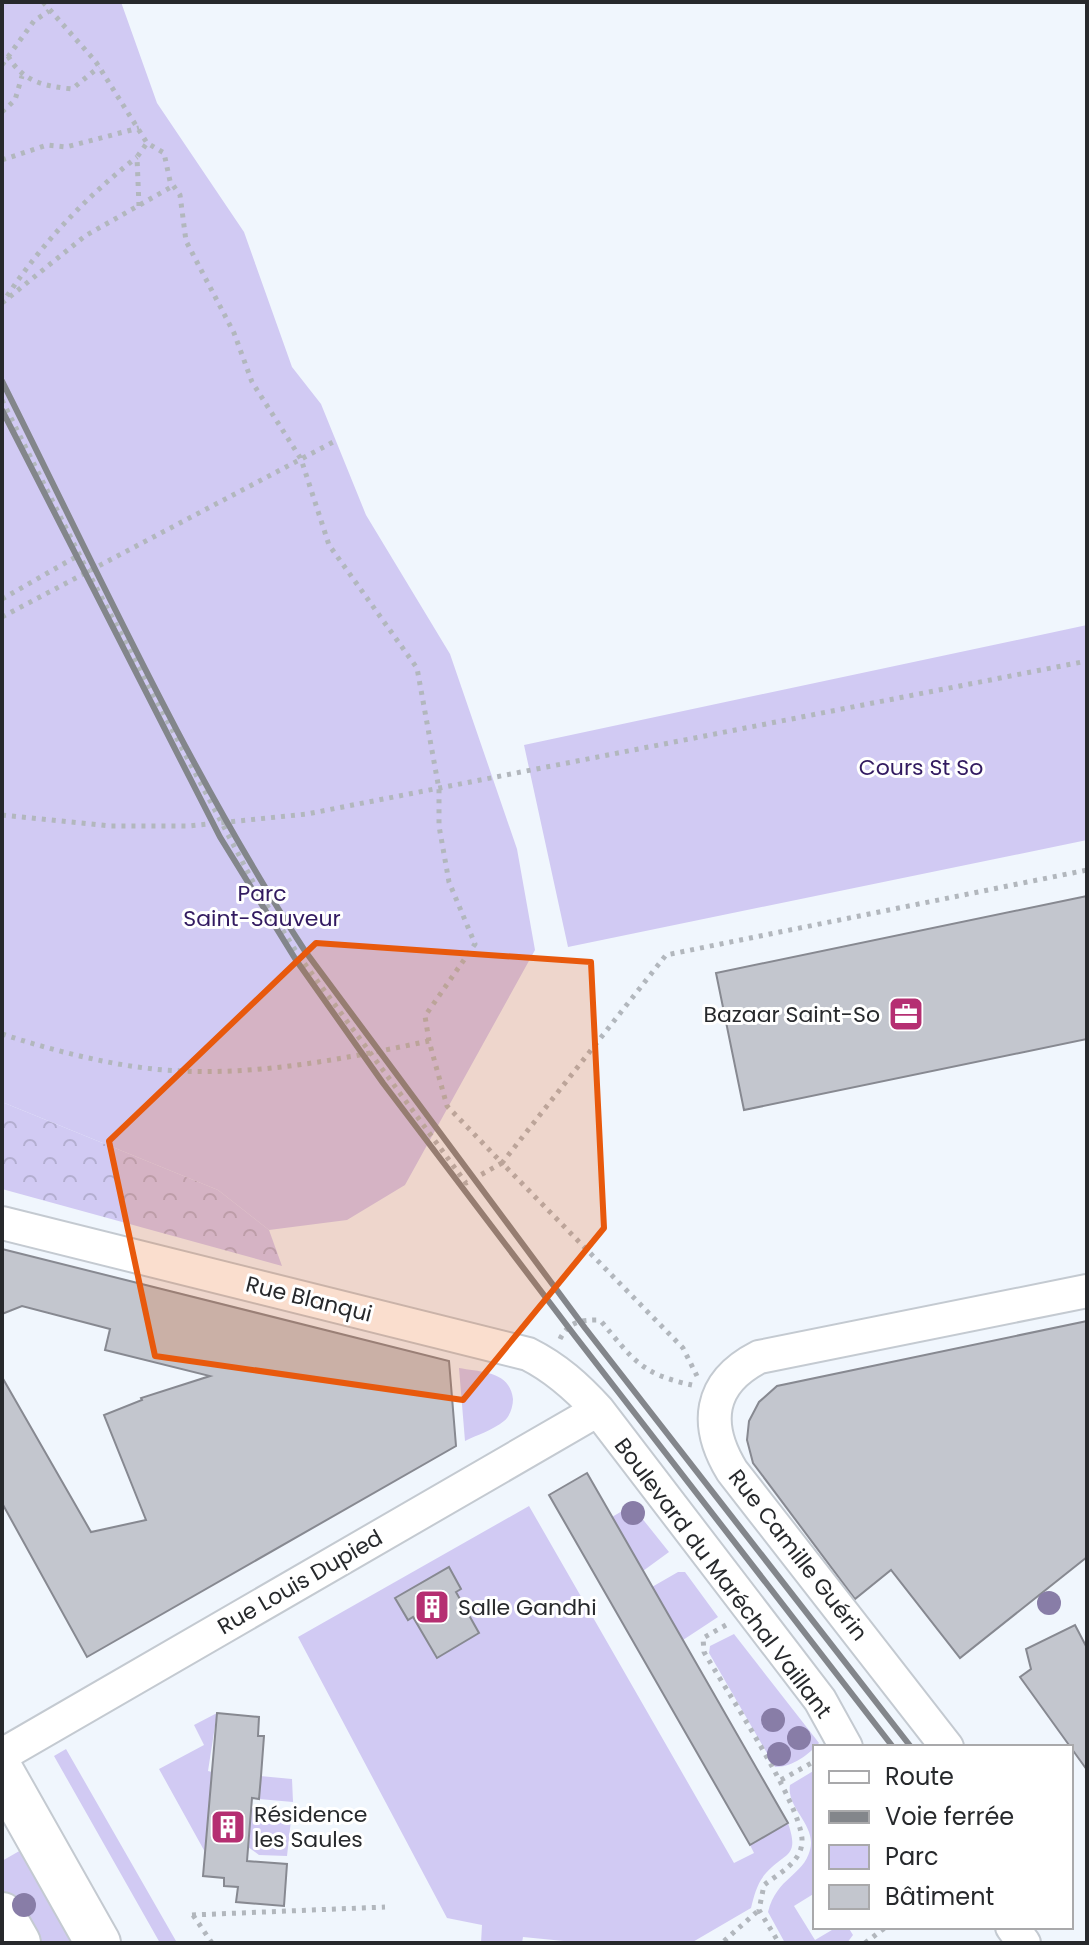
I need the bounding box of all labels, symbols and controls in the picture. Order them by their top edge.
park label: Cours St So [859,752,983,783]
park label: Parc Saint-Sauveur [183,878,341,934]
office icon: Bazaar Saint-So [887,995,925,1033]
place label: Bazaar Saint-So [703,999,880,1030]
street label: Rue Blanqui [243,1268,375,1330]
street label: Boulevard du Maréchal Vaillant [607,1431,839,1725]
street label: Rue Camille Guérin [721,1463,875,1647]
street label: Rue Louis Dupied [212,1522,388,1642]
building icon: Salle Gandhi [413,1588,451,1626]
place label: Salle Gandhi [458,1592,597,1623]
legend [813,1745,1073,1929]
text: Route [885,1760,954,1793]
place label: Résidence les Saules [254,1799,368,1855]
text: Voie ferrée [885,1800,1014,1833]
building icon: Résidence les Saules [209,1808,247,1846]
text: Parc [885,1840,939,1873]
text: Bâtiment [885,1880,994,1913]

